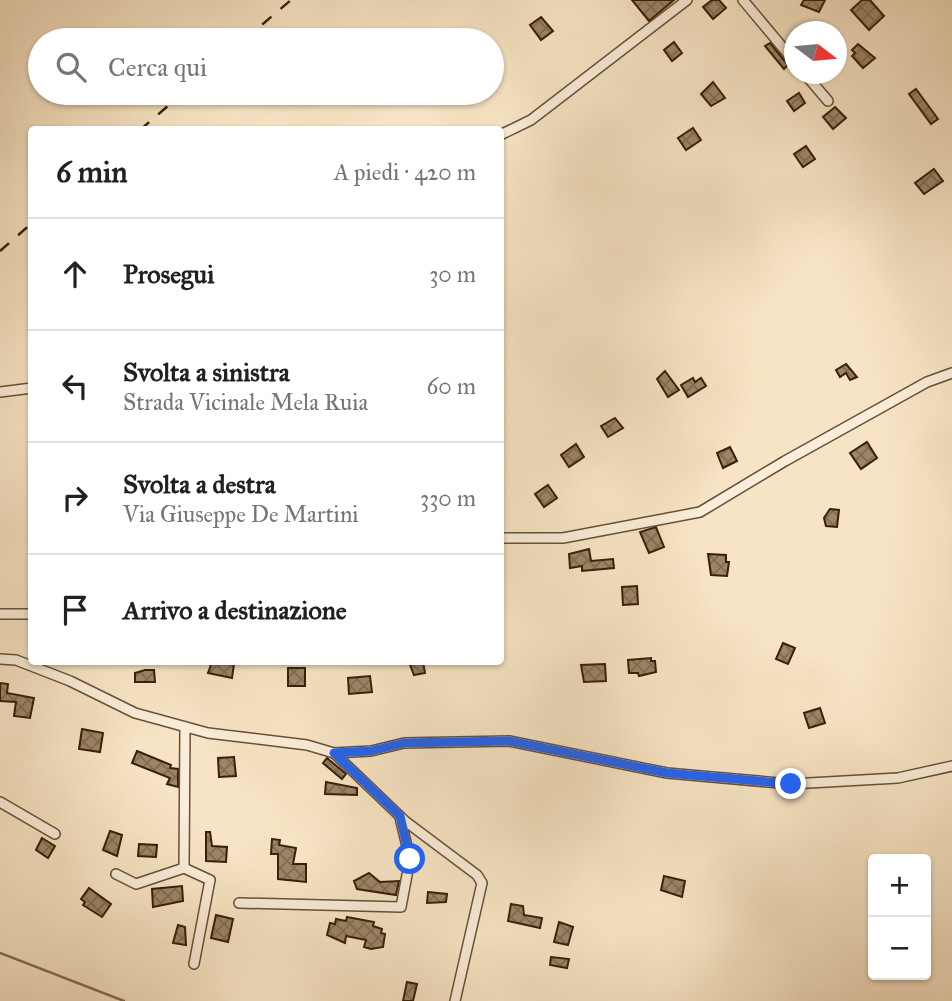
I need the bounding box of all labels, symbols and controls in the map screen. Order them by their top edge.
north arrow [784,21,847,84]
search box [28,28,504,105]
icon: search [52,48,90,86]
text: Cerca qui [108,51,207,83]
text: 6 min [56,154,128,190]
text: A piedi · 420 m [334,158,476,186]
icon: ahead [56,255,94,293]
text: Prosegui [123,258,214,290]
text: 30 m [429,260,476,288]
text: Svolta a sinistra [123,356,290,388]
icon: left [56,367,94,405]
text: 60 m [427,372,476,400]
text: Strada Vicinale Mela Ruia [123,388,368,416]
text: Svolta a destra [123,468,276,500]
icon: right [56,479,94,517]
text: 330 m [420,484,476,512]
text: Via Giuseppe De Martini [123,500,359,528]
icon: arrive [56,591,94,629]
text: Arrivo a destinazione [123,594,347,626]
route end [775,768,806,799]
route start [394,843,425,874]
map controls [868,854,931,980]
button: + [868,854,931,917]
button: − [868,917,931,980]

